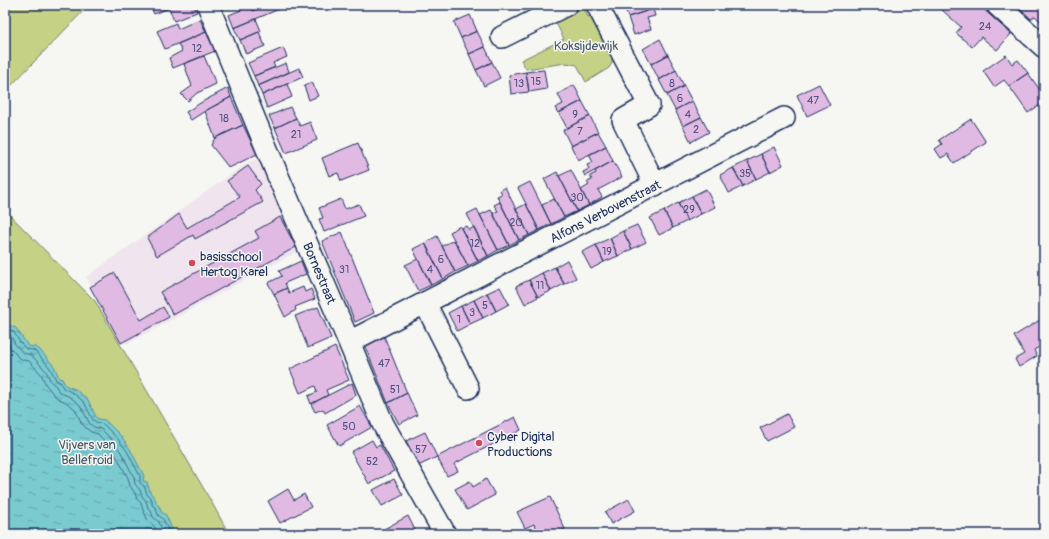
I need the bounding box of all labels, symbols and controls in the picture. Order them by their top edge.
house number: 24 [979,20,992,33]
park label: Koksijdewijk [554,38,619,54]
house number: 12 [192,42,202,55]
house number: 15 [531,75,541,88]
house number: 13 [514,77,524,90]
house number: 8 [669,77,675,90]
house number: 6 [677,92,683,105]
house number: 47 [807,94,819,107]
house number: 9 [572,108,578,121]
house number: 4 [685,108,692,121]
house number: 18 [219,112,229,125]
house number: 2 [693,123,699,136]
house number: 7 [577,125,583,138]
house number: 21 [291,128,301,141]
house number: 35 [739,167,751,180]
street label: Alfons Verbovenstraat [547,177,664,247]
house number: 30 [570,191,584,204]
house number: 29 [683,203,695,216]
house number: 20 [509,216,523,229]
house number: 12 [470,237,480,250]
street label: Bornestraat [299,240,340,307]
house number: 19 [602,245,612,258]
place label: basisschool Hertog Karel [200,249,268,280]
house number: 6 [438,253,444,266]
marker: basisschool Hertog Karel [187,258,197,268]
house number: 31 [339,263,349,276]
house number: 4 [427,263,434,276]
house number: 11 [536,279,544,292]
house number: 5 [482,299,488,312]
house number: 3 [469,306,475,319]
house number: 1 [457,313,461,326]
house number: 47 [378,357,390,370]
house number: 51 [390,383,400,396]
house number: 50 [342,420,356,433]
place label: Cyber Digital Productions [487,429,555,460]
park label: Vijvers van Bellefroid [58,437,116,468]
marker: Cyber Digital Productions [474,438,484,448]
house number: 57 [415,443,427,456]
house number: 52 [366,455,378,468]

